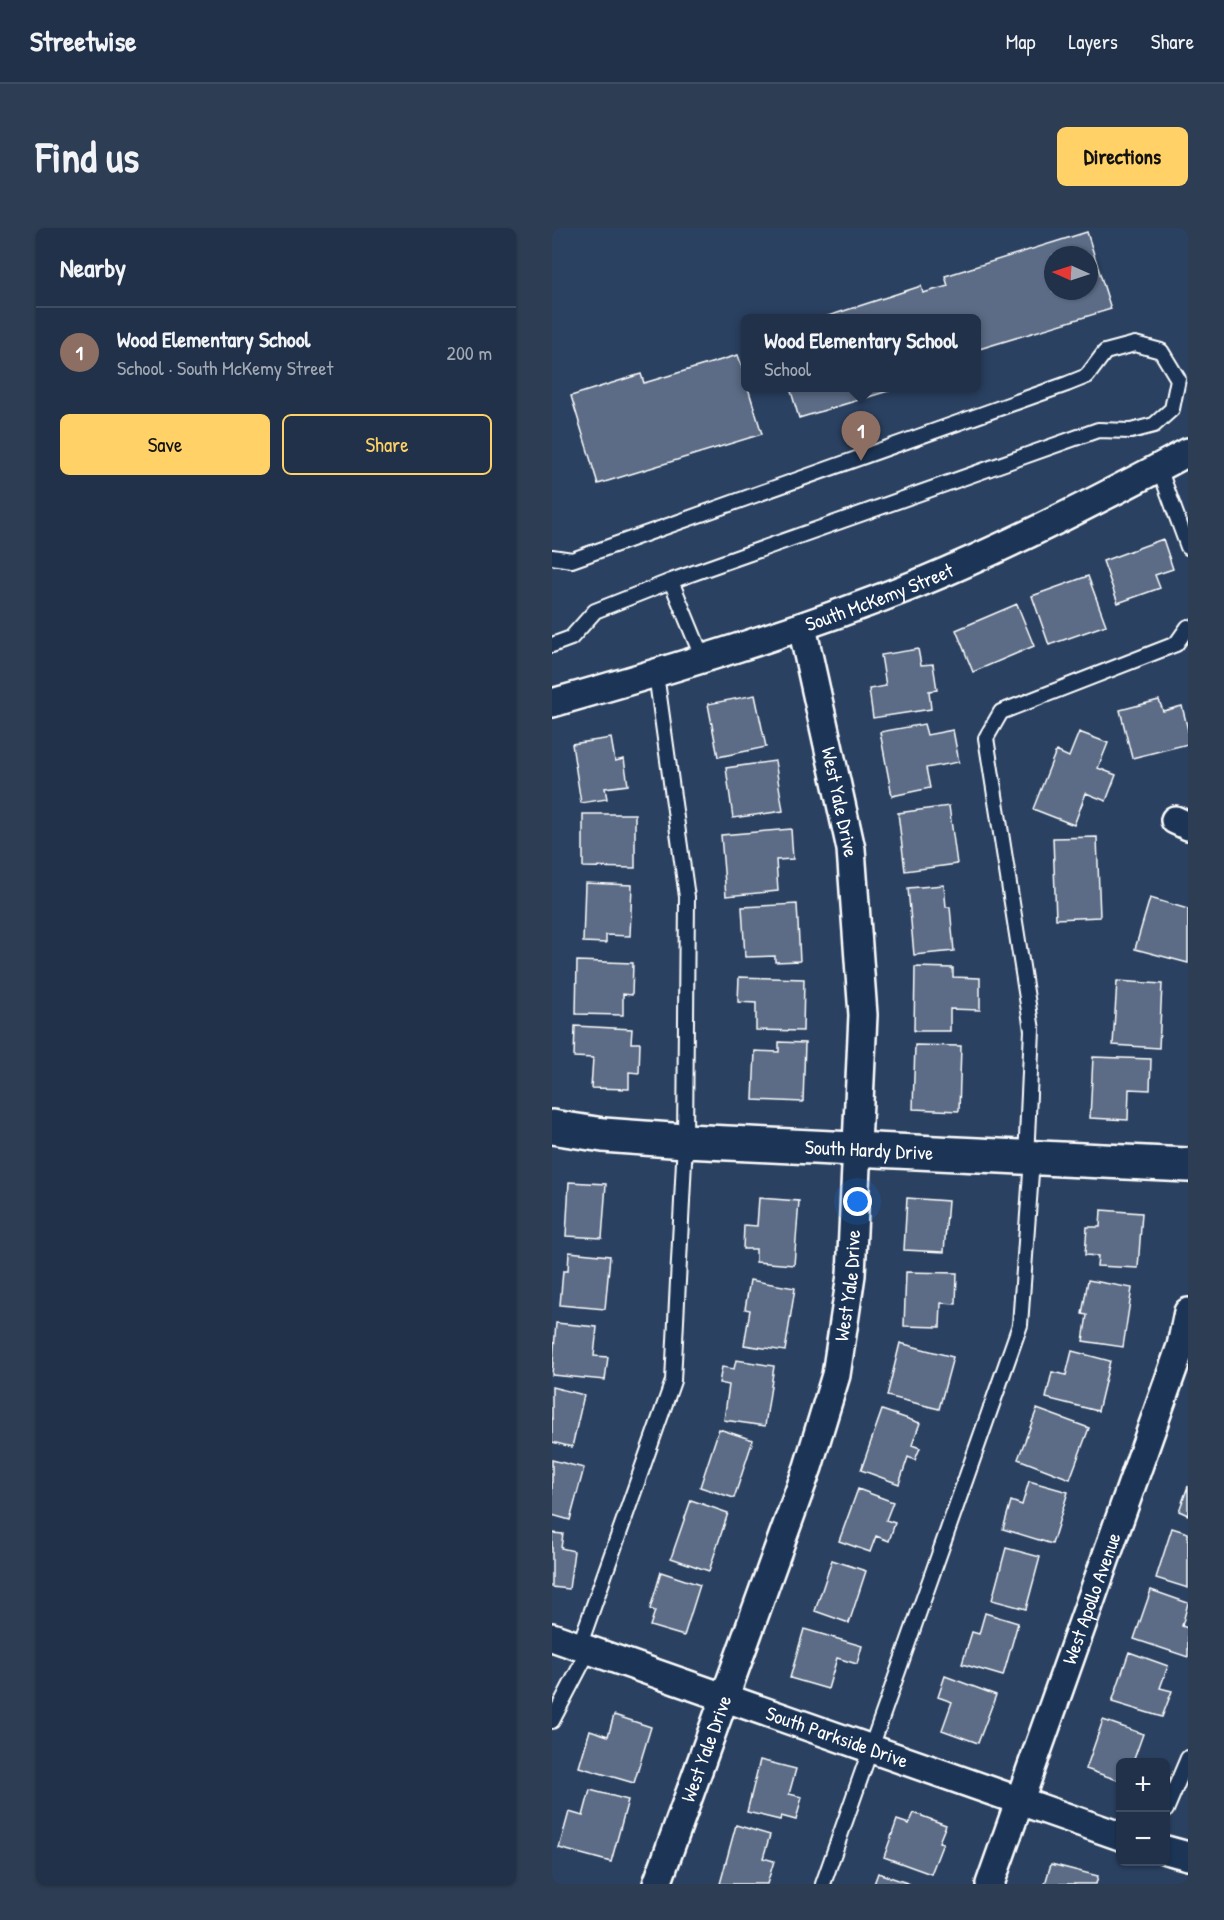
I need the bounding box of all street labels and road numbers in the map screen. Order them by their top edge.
street label: South McKemy Street [801,556,958,637]
street label: West Yale Drive [816,744,865,859]
street label: South Hardy Drive [804,1133,934,1166]
street label: West Yale Drive [827,1229,866,1343]
street label: West Apollo Avenue [1055,1529,1127,1668]
street label: West Yale Drive [674,1691,737,1806]
street label: South Parkside Drive [762,1699,912,1774]

